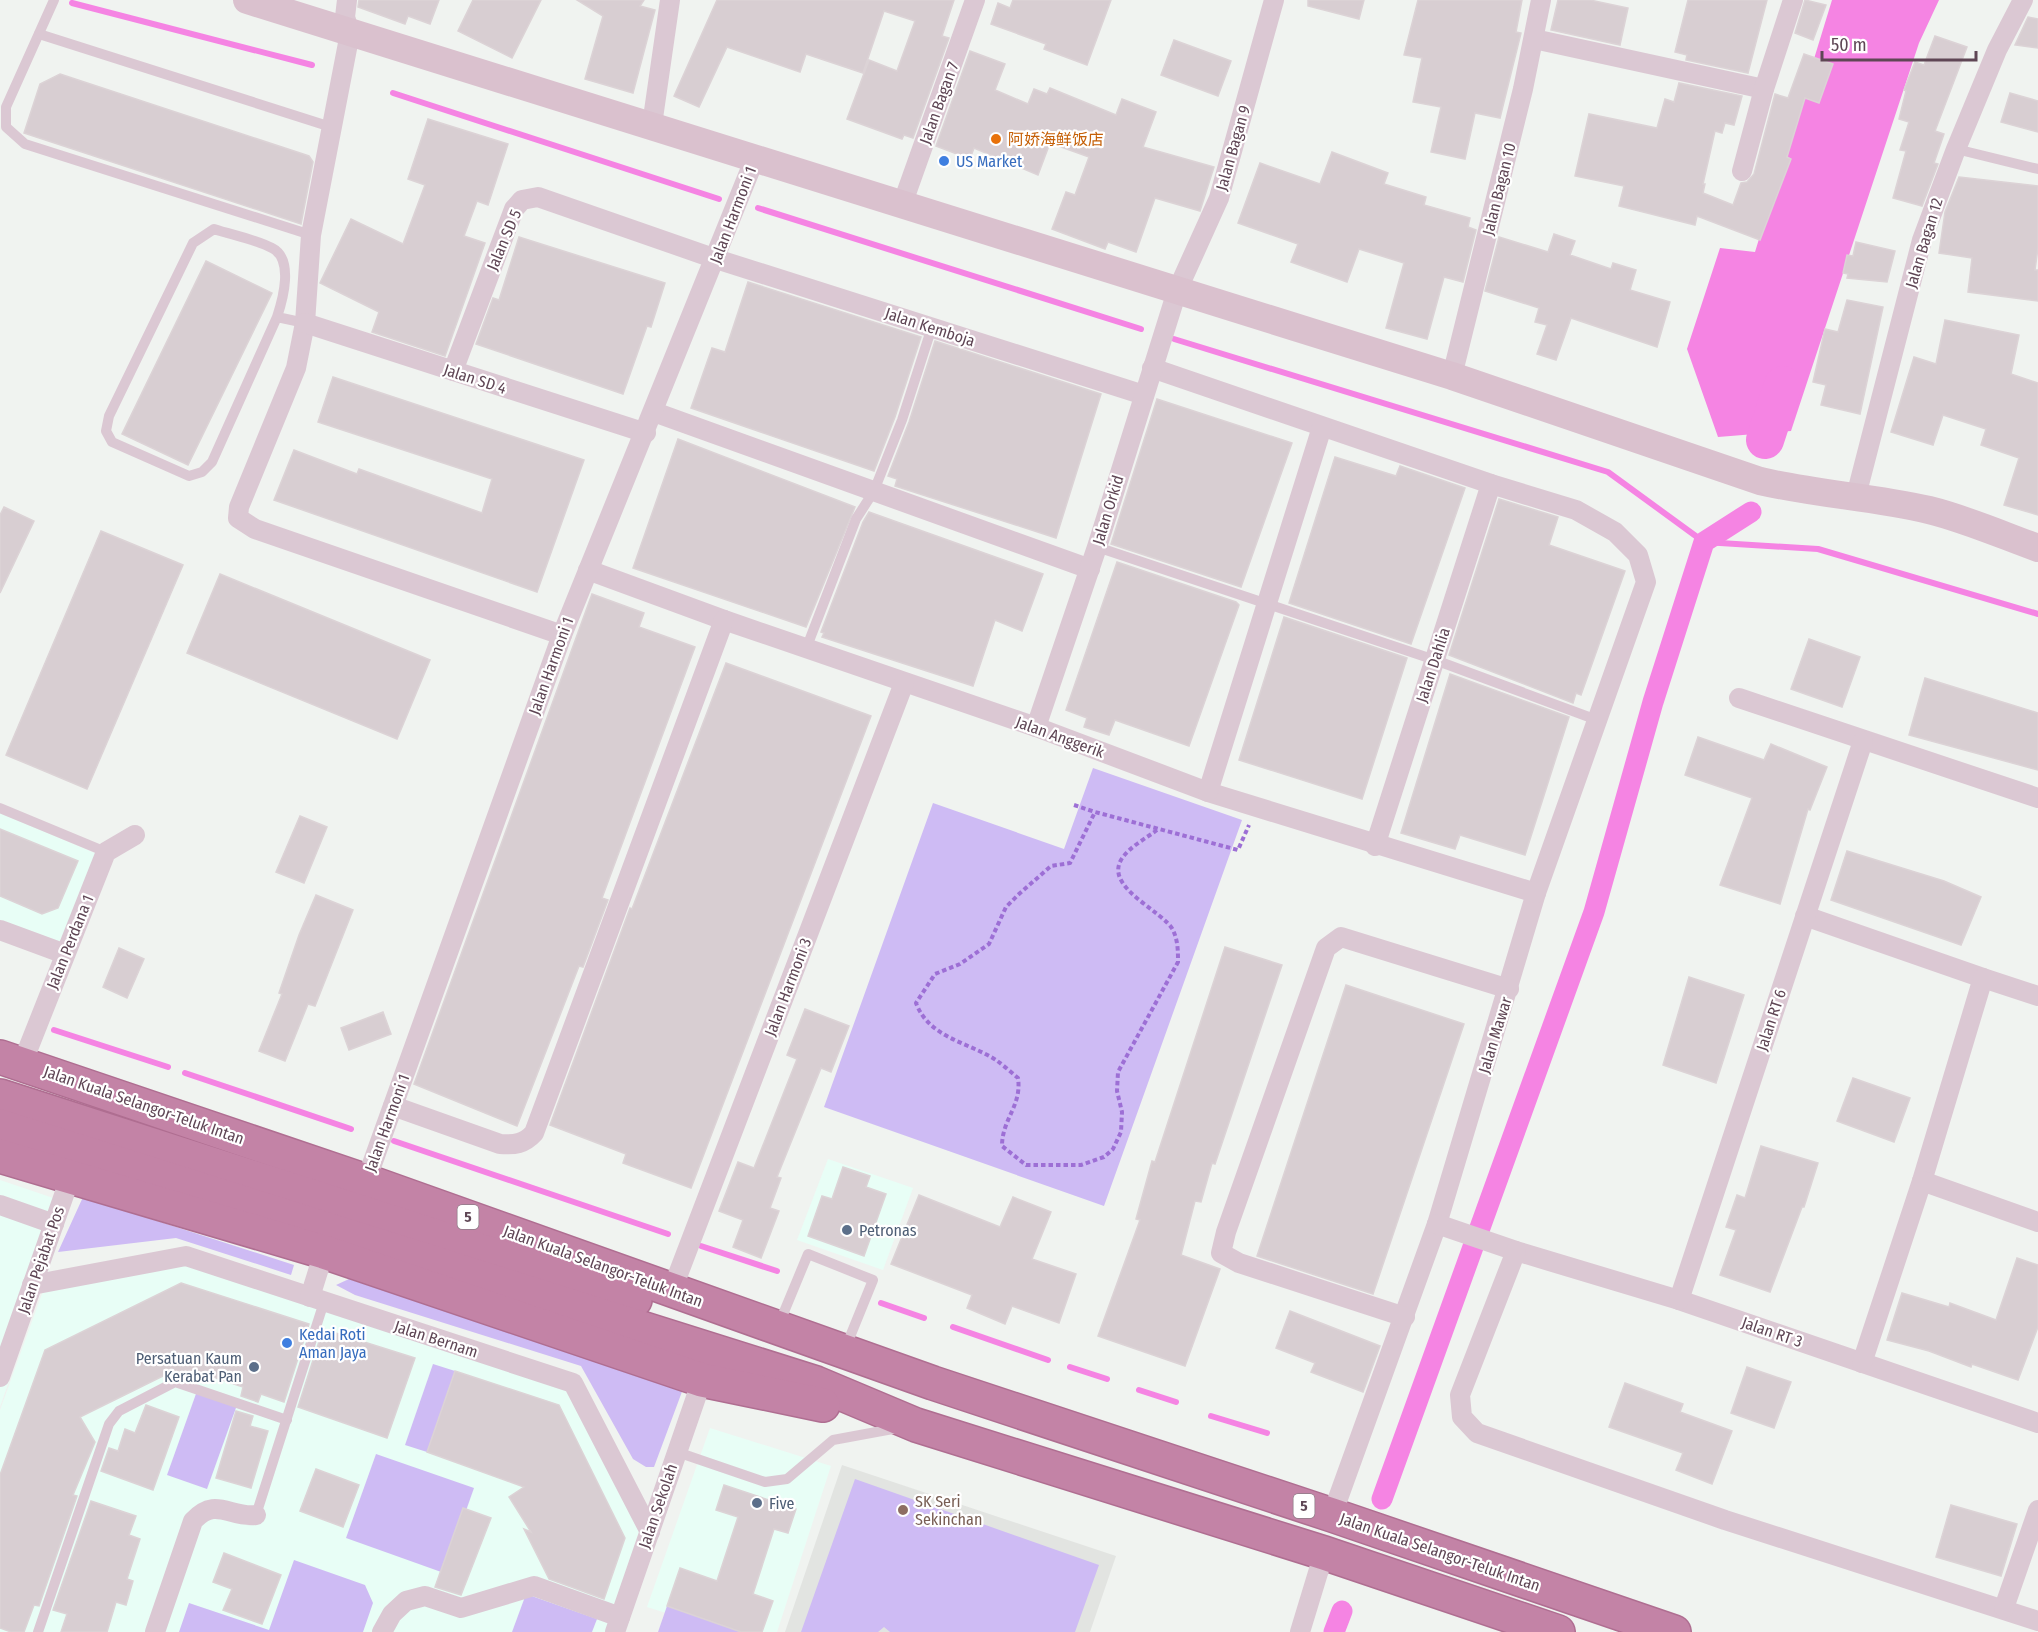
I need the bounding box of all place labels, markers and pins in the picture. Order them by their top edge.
place label: 阿娇海鲜饭店 [1008,130,1104,149]
marker: 阿娇海鲜饭店 [989,132,1003,146]
place label: US Market [956,152,1023,171]
marker: US Market [937,154,951,168]
place label: Petronas [859,1221,917,1240]
marker: Petronas [840,1223,854,1237]
place label: Kedai Roti Aman Jaya [299,1325,367,1362]
marker: Kedai Roti Aman Jaya [280,1336,294,1350]
place label: Persatuan Kaum Kerabat Pan [136,1349,242,1386]
marker: Persatuan Kaum Kerabat Pan [247,1360,261,1374]
place label: SK Seri Sekinchan [915,1492,982,1529]
place label: Five [769,1494,795,1513]
marker: Five [750,1496,764,1510]
marker: SK Seri Sekinchan [896,1503,910,1517]

